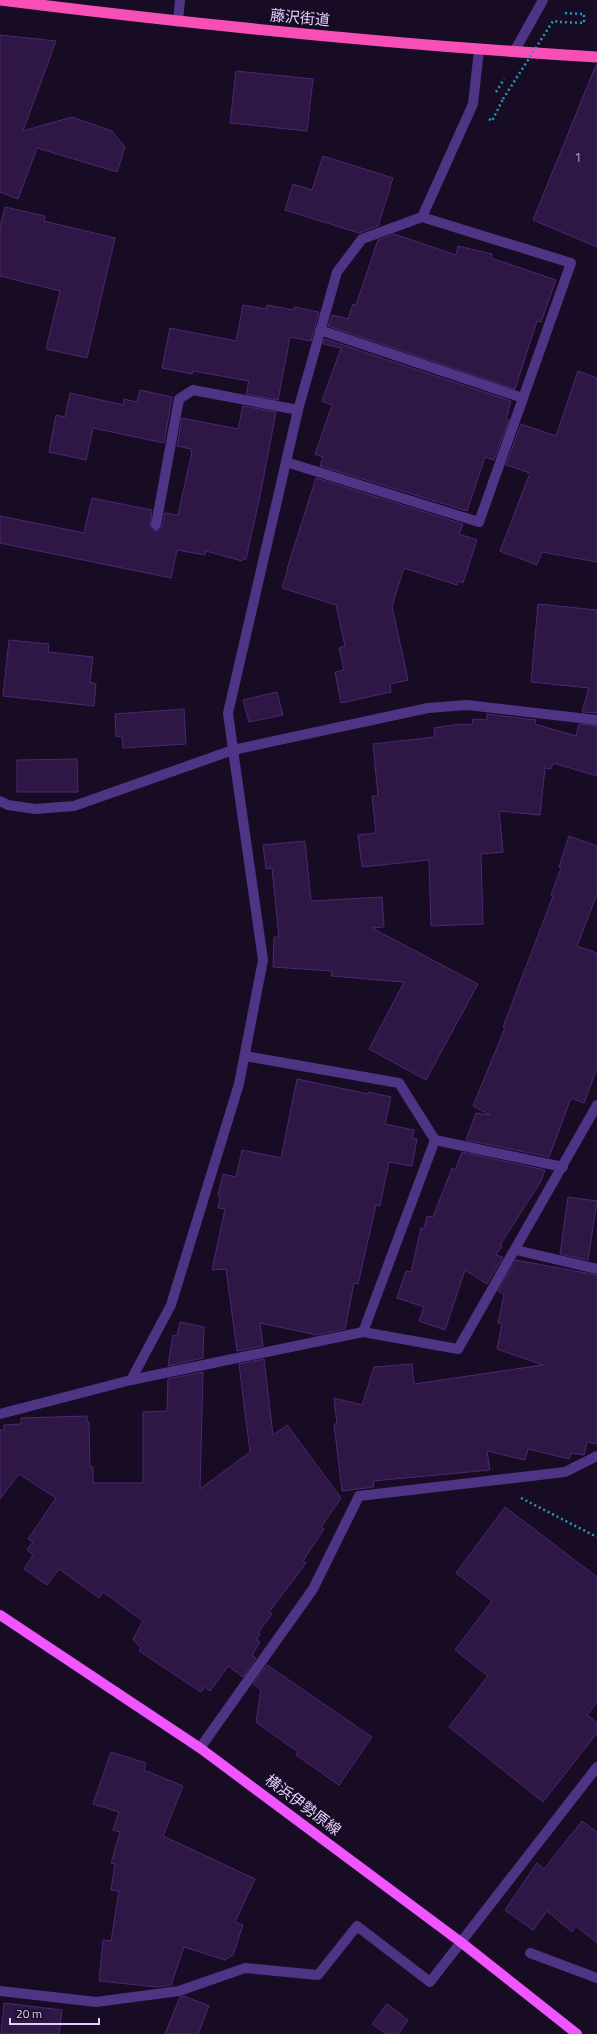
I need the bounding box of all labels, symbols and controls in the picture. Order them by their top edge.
street label: 藤沢街道 [269,3,331,32]
house number: 1 [574,147,582,167]
street label: 横浜伊勢原線 [260,1768,346,1841]
scale bar [10,2000,99,2026]
text: 20 m [16,2004,42,2023]

